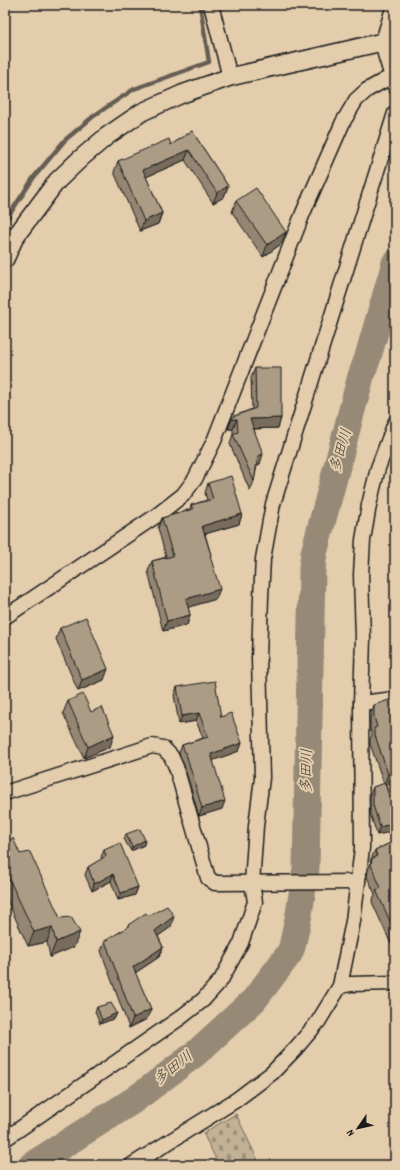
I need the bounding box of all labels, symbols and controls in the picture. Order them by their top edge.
water label: 多田川 [325,426,359,476]
water label: 多田川 [297,748,319,794]
water label: 多田川 [149,1046,199,1092]
north arrow [338,1108,378,1148]
text: N [343,1125,360,1139]

